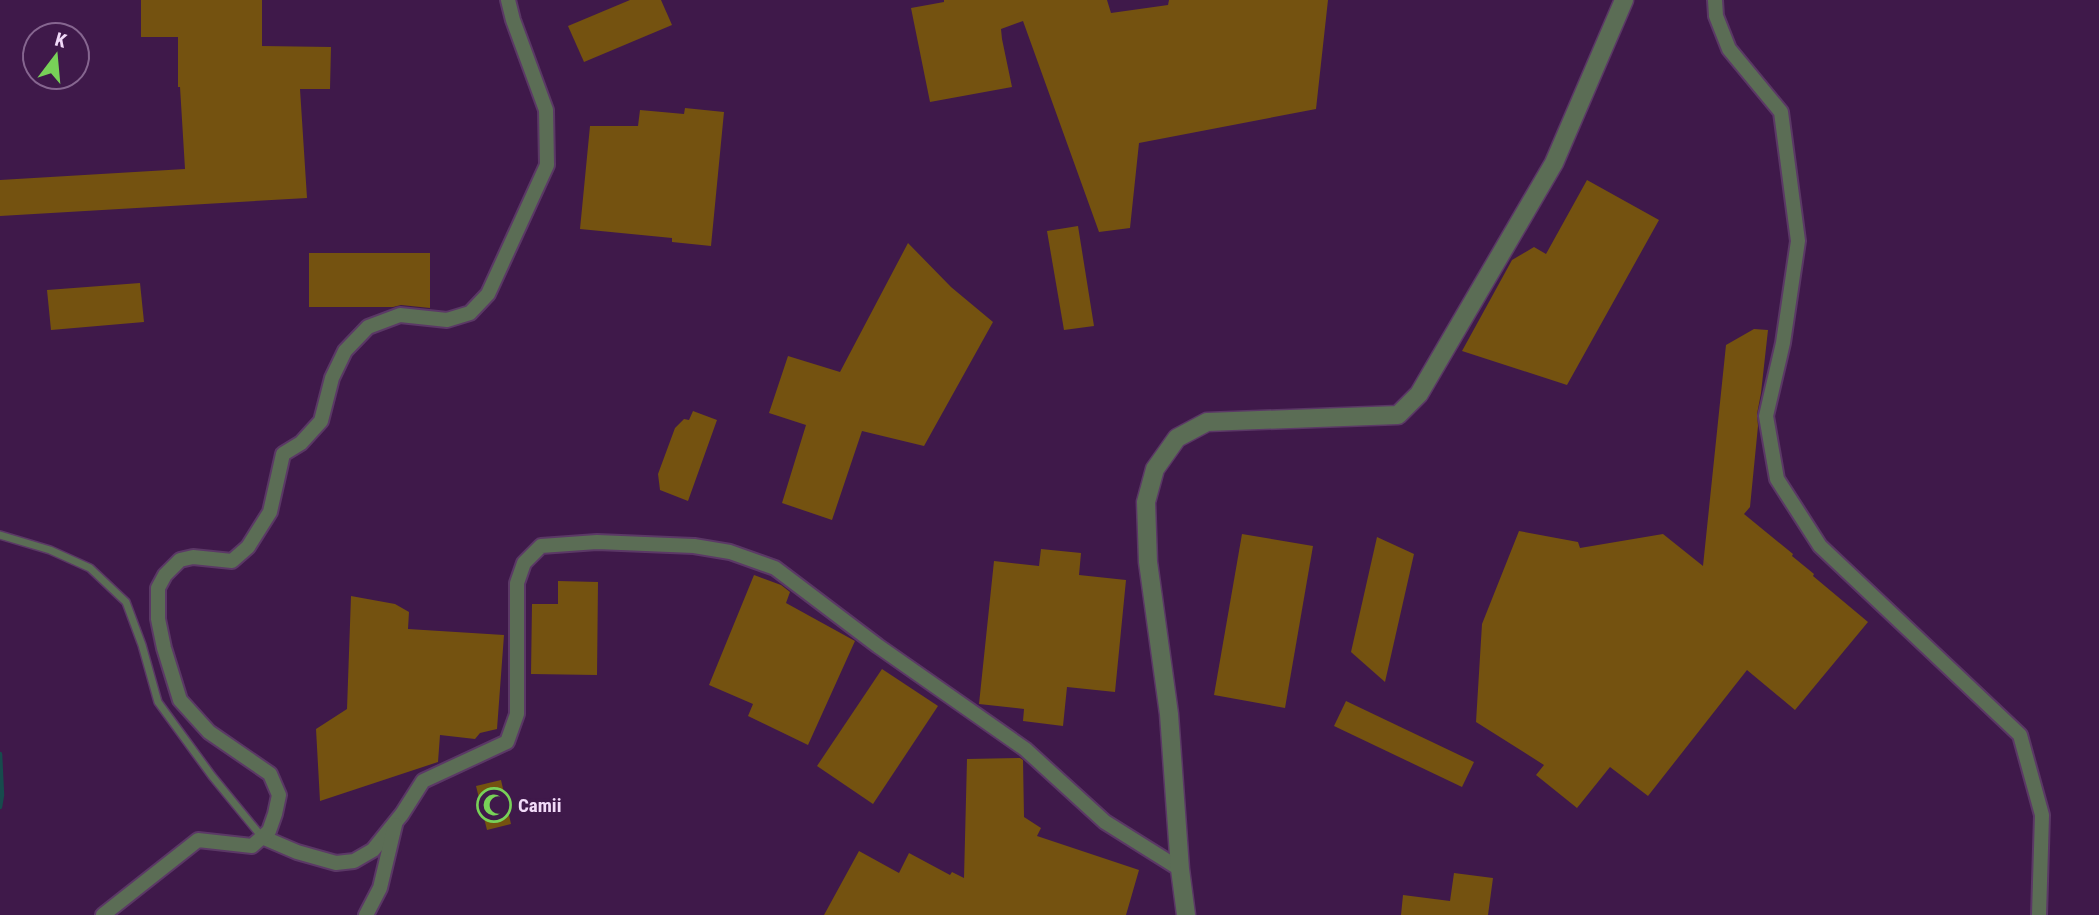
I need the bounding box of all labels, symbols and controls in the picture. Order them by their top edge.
north arrow [21,21,91,91]
text: K [52,28,69,53]
mosque icon: Camii [475,786,513,824]
place label: Camii [518,794,561,817]

